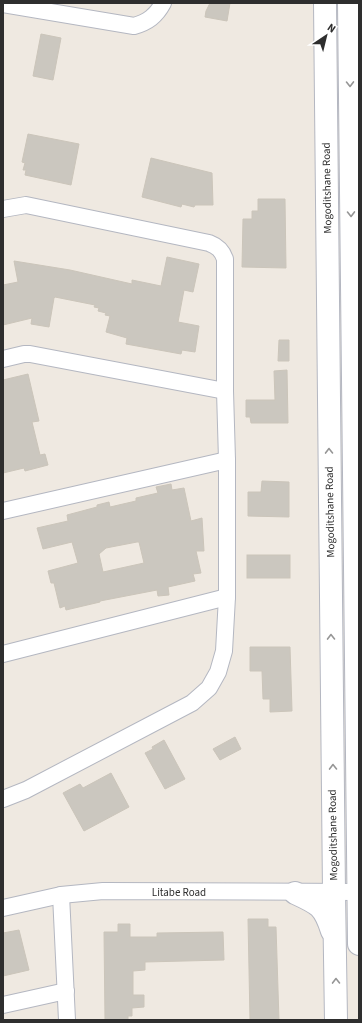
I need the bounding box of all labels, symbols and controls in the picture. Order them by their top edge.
north arrow [306,16,346,56]
text: N [324,20,339,36]
one-way arrow [346,81,354,87]
street label: Mogoditshane Road [319,142,335,234]
one-way arrow [347,211,355,217]
one-way arrow [325,448,333,454]
street label: Mogoditshane Road [322,466,338,558]
one-way arrow [327,634,335,640]
one-way arrow [328,764,337,770]
street label: Mogoditshane Road [325,789,341,881]
street label: Litabe Road [152,885,206,900]
one-way arrow [331,978,340,984]

